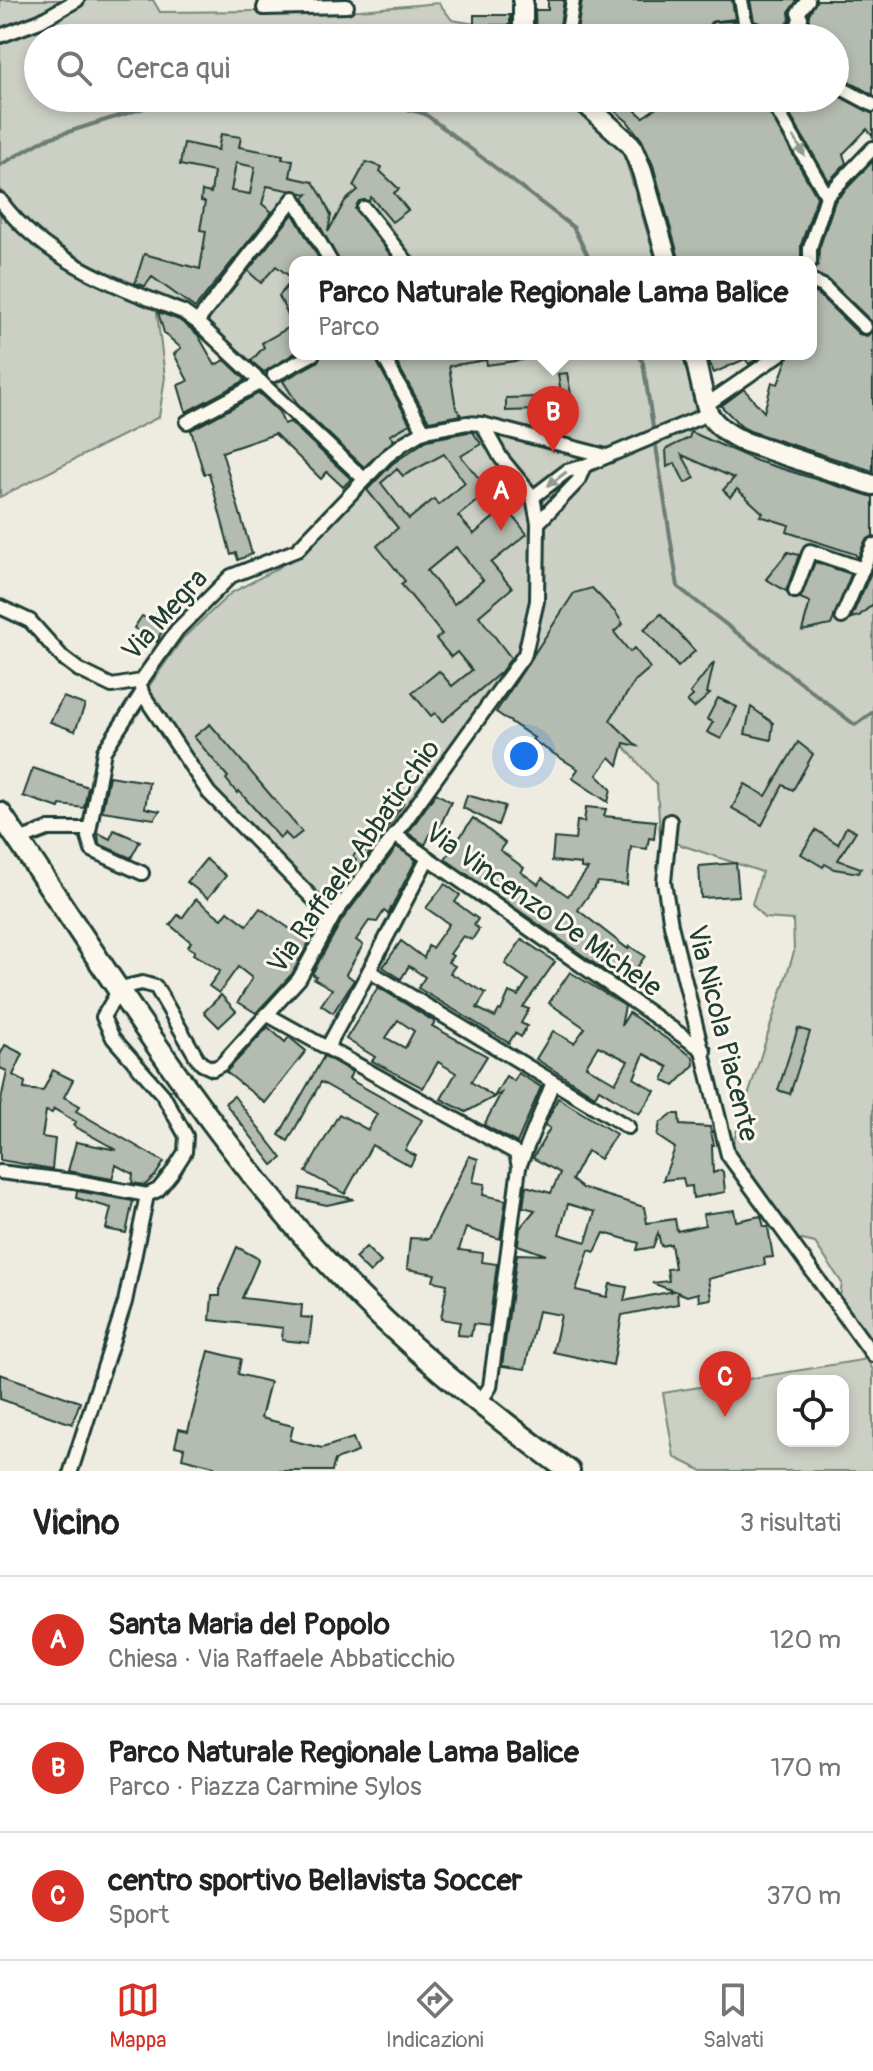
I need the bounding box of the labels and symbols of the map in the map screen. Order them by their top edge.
one-way arrow [792,135,806,157]
pin: B [527,386,579,452]
pin: A [475,465,527,531]
one-way arrow [547,470,567,486]
street label: Via Megra [115,562,216,668]
street label: Via Raffaele Abbaticchio [260,733,448,981]
your location [504,736,544,776]
street label: Via Vincenzo De Michele [418,815,669,1005]
street label: Via Nicola Piacente [679,922,766,1145]
pin: C [699,1351,751,1417]

